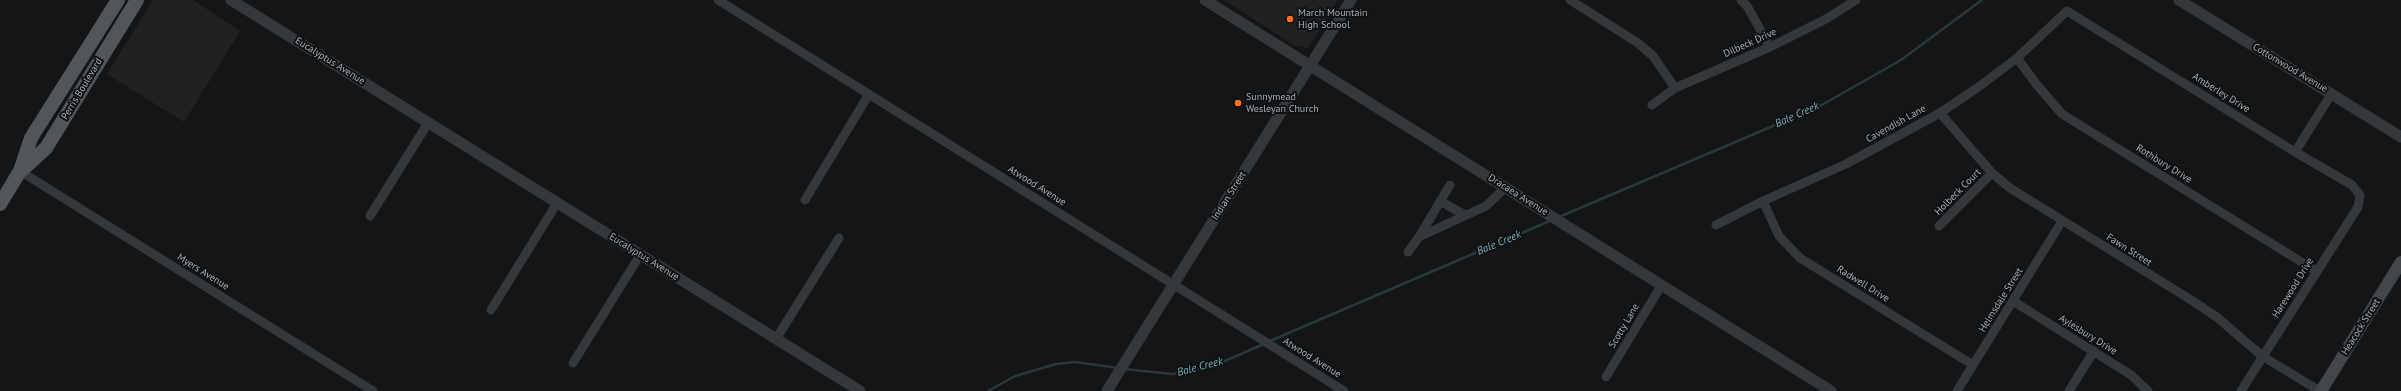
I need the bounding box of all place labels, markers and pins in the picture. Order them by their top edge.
place label: March Mountain High School [1298,7,1368,30]
marker: March Mountain High School [1285,14,1295,24]
place label: Sunnymead Wesleyan Church [1246,91,1319,114]
marker: Sunnymead Wesleyan Church [1233,98,1243,108]

